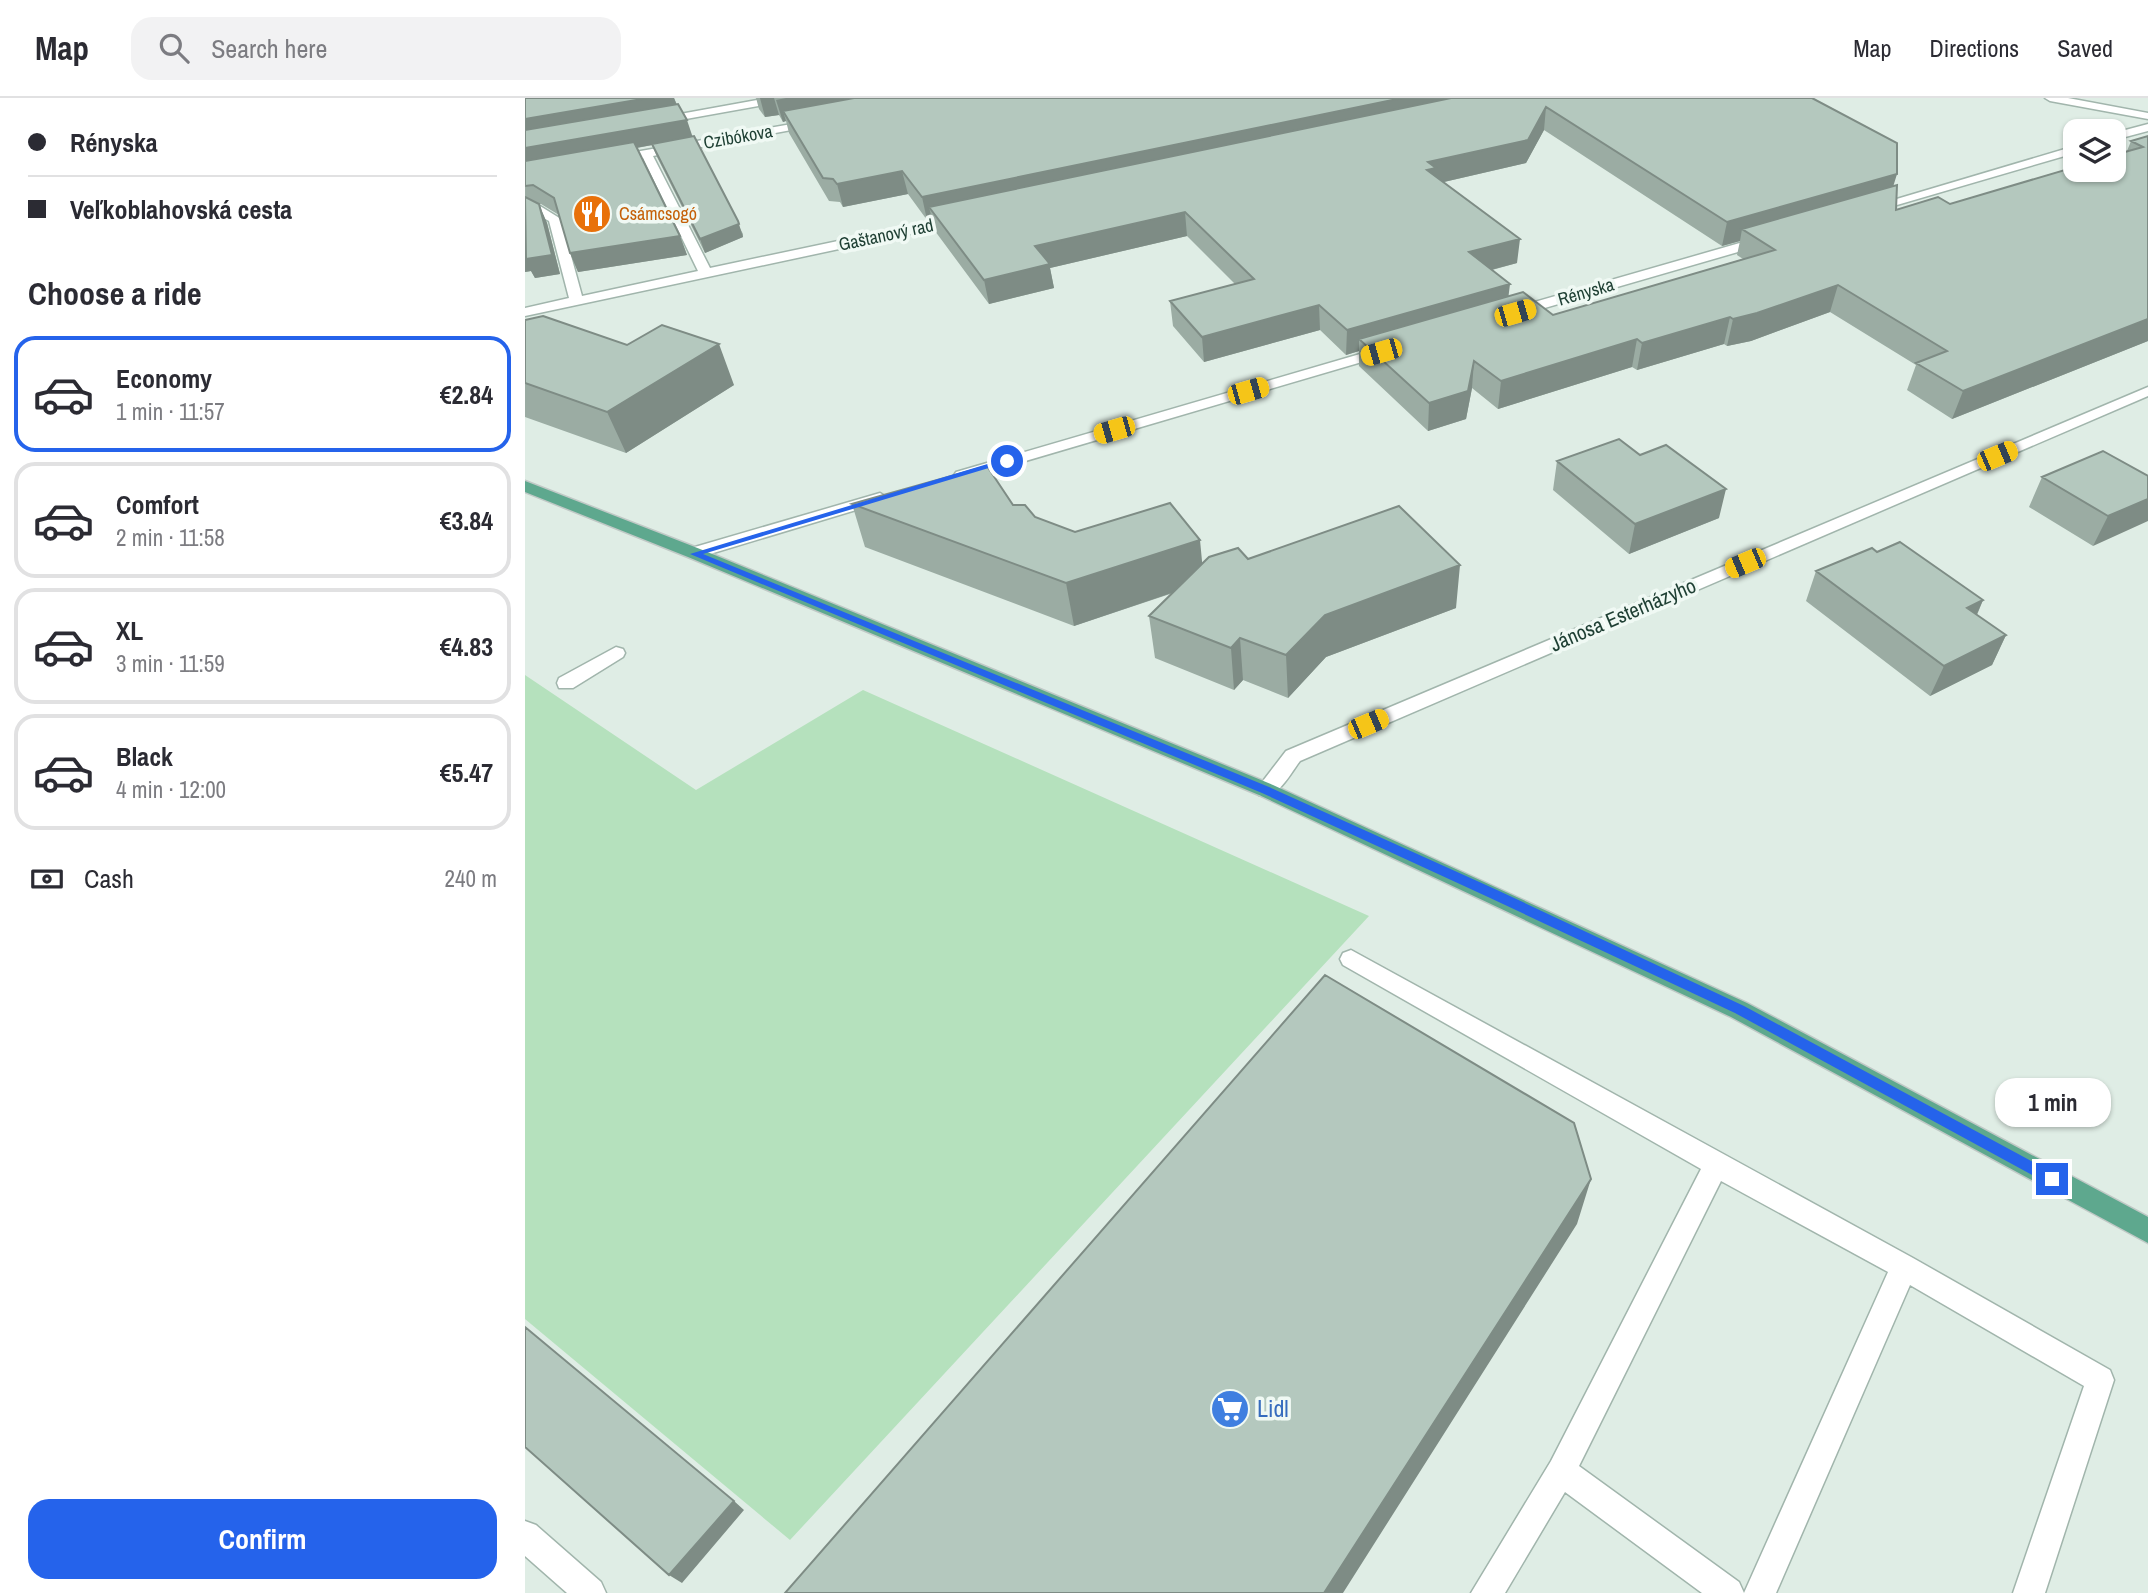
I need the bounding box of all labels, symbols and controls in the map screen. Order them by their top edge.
search box [131,17,621,80]
text: Map [35,26,89,70]
icon: search [155,29,193,67]
text: Search here [211,31,327,66]
text: Map [1853,32,1891,64]
text: Directions [1929,32,2019,64]
text: Saved [2057,32,2113,64]
street label: Czibókova [701,118,774,155]
map controls [2063,119,2126,182]
button: layers [2063,119,2126,182]
text: Rényska [70,125,158,160]
text: Veľkoblahovská cesta [70,192,292,227]
restaurant icon: Csámcsogó [571,193,613,235]
place label: Csámcsogó [619,201,697,226]
street label: Gaštanový rad [836,212,935,257]
text: Choose a ride [28,272,202,315]
street label: Rényska [1555,272,1617,311]
car [1492,297,1539,329]
car [1358,336,1405,368]
text: Economy [116,361,212,396]
icon: car [32,363,95,426]
car [1225,375,1272,407]
text: €2.84 [440,377,493,412]
text: 1 min · 11:57 [116,396,225,427]
car [1091,414,1138,446]
car [1974,438,2021,474]
route start [991,445,1023,477]
text: Comfort [116,487,199,522]
icon: car [32,489,95,552]
text: €3.84 [440,503,493,538]
text: 2 min · 11:58 [116,522,225,553]
car [1722,545,1769,581]
street label: Jánosa Esterházyho [1545,571,1700,658]
text: XL [116,613,143,648]
icon: car [32,615,95,678]
text: €4.83 [440,629,493,664]
text: 3 min · 11:59 [116,648,225,679]
car [1345,706,1392,742]
text: Black [116,739,173,774]
icon: car [32,741,95,804]
text: €5.47 [440,755,493,790]
text: 4 min · 12:00 [116,774,226,805]
icon: cash [28,860,66,898]
text: Cash [84,861,134,896]
text: 240 m [445,863,497,894]
callout: 1 min [1994,1077,2110,1126]
text: 1 min [2028,1087,2078,1118]
route end [2036,1163,2068,1195]
supermarket icon: Lidl [1209,1388,1251,1430]
place label: Lidl [1257,1392,1289,1424]
button: Confirm [28,1499,497,1579]

